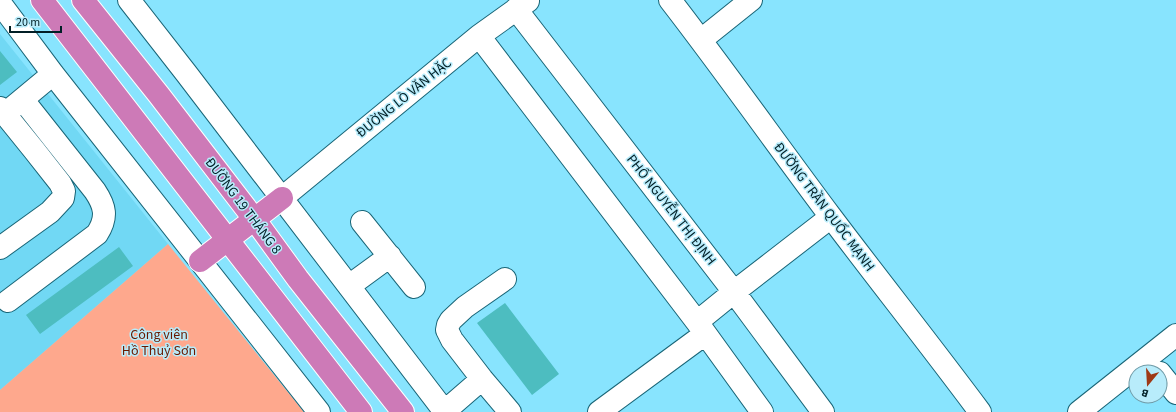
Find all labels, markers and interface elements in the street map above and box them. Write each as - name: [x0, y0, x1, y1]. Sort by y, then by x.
- scale bar: [10, 8, 61, 34]
- text: 20 m: [16, 14, 40, 31]
- street label: ĐƯỜNG LÒ VĂN HẶC: [352, 53, 456, 143]
- street label: ĐƯỜNG TRẦN QUỐC MẠNH: [769, 138, 879, 276]
- street label: PHỐ NGUYỄN THỊ ĐỊNH: [621, 150, 721, 270]
- street label: ĐƯỜNG 19 THÁNG 8: [200, 154, 286, 259]
- park label: Công viên Hồ Thuỷ Sơn: [122, 325, 196, 361]
- north arrow: [1128, 364, 1168, 404]
- text: B: [1139, 385, 1151, 401]

